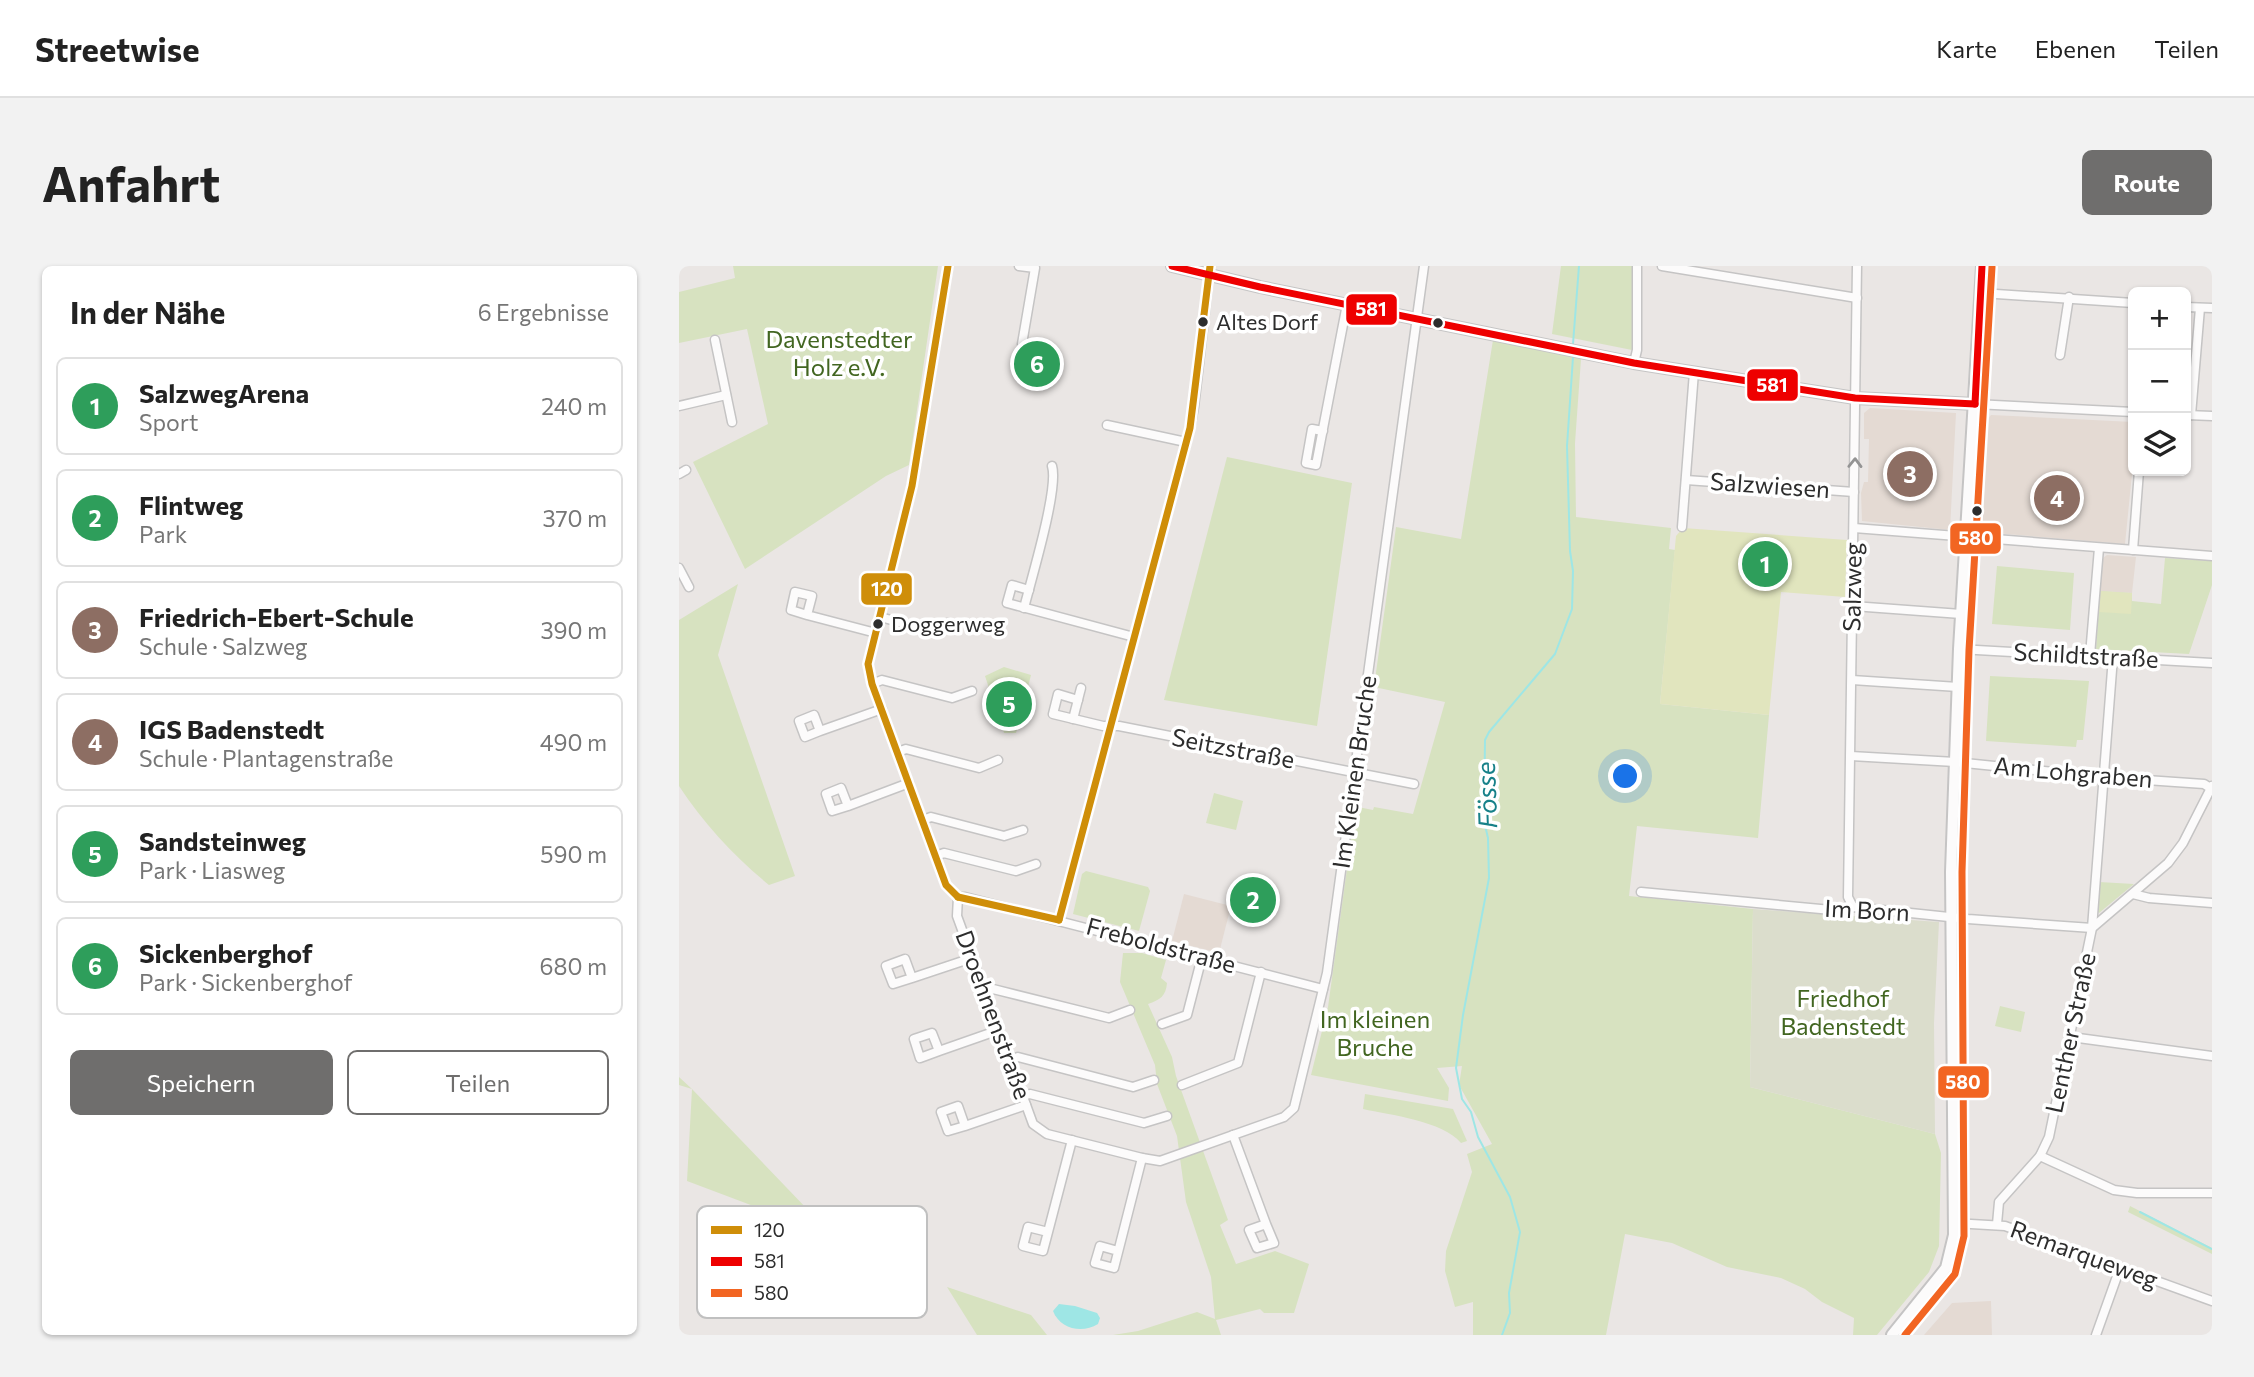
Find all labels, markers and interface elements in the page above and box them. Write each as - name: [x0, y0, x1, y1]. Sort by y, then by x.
- text: Streetwise: [35, 28, 200, 69]
- text: Karte: [1936, 34, 1997, 63]
- text: Ebenen: [2035, 34, 2116, 63]
- text: Teilen: [2154, 34, 2219, 63]
- button: Route: [2082, 150, 2212, 215]
- text: Anfahrt: [42, 152, 220, 212]
- map controls: [2128, 287, 2191, 476]
- button: +: [2128, 287, 2191, 350]
- text: In der Nähe: [70, 293, 225, 330]
- line badge: 581: [1345, 293, 1398, 326]
- text: 581: [1355, 297, 1387, 320]
- text: 6 Ergebnisse: [478, 298, 609, 326]
- place label: Altes Dorf: [1216, 308, 1319, 335]
- marker: Altes Dorf: [1196, 315, 1210, 329]
- unlabelled marker: [1431, 316, 1445, 330]
- park label: Davenstedter Holz e.V.: [765, 324, 913, 381]
- pin: 6: [1014, 338, 1060, 390]
- button: −: [2128, 350, 2191, 413]
- line badge: 581: [1746, 368, 1799, 402]
- text: 581: [1756, 373, 1788, 396]
- text: SalzwegArena: [139, 377, 309, 408]
- text: 1: [90, 392, 100, 420]
- text: 240 m: [541, 392, 607, 420]
- text: Sport: [139, 408, 198, 436]
- button: layers: [2128, 413, 2191, 476]
- pin: 3: [1887, 448, 1933, 500]
- one-way arrow: [1847, 458, 1863, 468]
- street label: Salzwiesen: [1709, 466, 1831, 503]
- pin: 4: [2034, 472, 2080, 524]
- text: Flintweg: [139, 489, 243, 520]
- text: 2: [88, 504, 102, 532]
- text: 370 m: [542, 504, 607, 532]
- unlabelled marker: [1970, 504, 1984, 518]
- text: Park: [139, 520, 187, 548]
- line badge: 580: [1949, 522, 2002, 555]
- text: 580: [1958, 526, 1994, 549]
- pin: 1: [1742, 538, 1788, 590]
- street label: Salzweg: [1836, 542, 1867, 632]
- line badge: 120: [860, 572, 913, 606]
- text: 120: [871, 577, 903, 600]
- text: Friedrich-Ebert-Schule: [139, 601, 414, 632]
- place label: Doggerweg: [891, 610, 1005, 637]
- text: 3: [88, 616, 102, 644]
- text: 390 m: [540, 616, 607, 644]
- marker: Doggerweg: [871, 617, 885, 631]
- text: Schule · Salzweg: [139, 632, 308, 660]
- street label: Schildtstraße: [2013, 636, 2159, 673]
- street label: Im Kleinen Bruche: [1326, 673, 1381, 870]
- pin: 5: [986, 678, 1032, 730]
- text: IGS Badenstedt: [139, 713, 324, 744]
- street label: Seitzstraße: [1169, 721, 1297, 774]
- text: 4: [88, 728, 102, 756]
- text: 490 m: [540, 728, 607, 756]
- text: Schule · Plantagenstraße: [139, 744, 393, 772]
- street label: Am Lohgraben: [1992, 750, 2154, 793]
- your location: [1608, 759, 1642, 793]
- water label: Fösse: [1469, 761, 1502, 829]
- text: Sandsteinweg: [139, 825, 306, 856]
- text: 5: [88, 840, 102, 868]
- text: 590 m: [540, 840, 607, 868]
- text: Park · Liasweg: [139, 856, 285, 884]
- pin: 2: [1230, 874, 1276, 926]
- street label: Im Born: [1824, 893, 1910, 926]
- street label: Freboldstraße: [1083, 911, 1239, 978]
- street label: Droehnenstraße: [950, 926, 1038, 1103]
- text: Sickenberghof: [139, 937, 313, 968]
- street label: Lenther Straße: [2038, 950, 2101, 1116]
- text: 6: [88, 952, 102, 980]
- text: 680 m: [540, 952, 607, 980]
- text: Park · Sickenberghof: [139, 968, 353, 996]
- park label: Friedhof Badenstedt: [1780, 983, 1906, 1040]
- park label: Im kleinen Bruche: [1320, 1004, 1430, 1061]
- button: Speichern: [70, 1050, 333, 1115]
- button: Teilen: [347, 1050, 609, 1115]
- line badge: 580: [1937, 1065, 1990, 1099]
- text: 580: [1945, 1070, 1981, 1093]
- legend: [697, 1206, 927, 1318]
- street label: Remarqueweg: [2007, 1213, 2162, 1294]
- text: 120: [754, 1218, 785, 1241]
- text: 581: [754, 1249, 785, 1272]
- text: 580: [754, 1281, 789, 1304]

